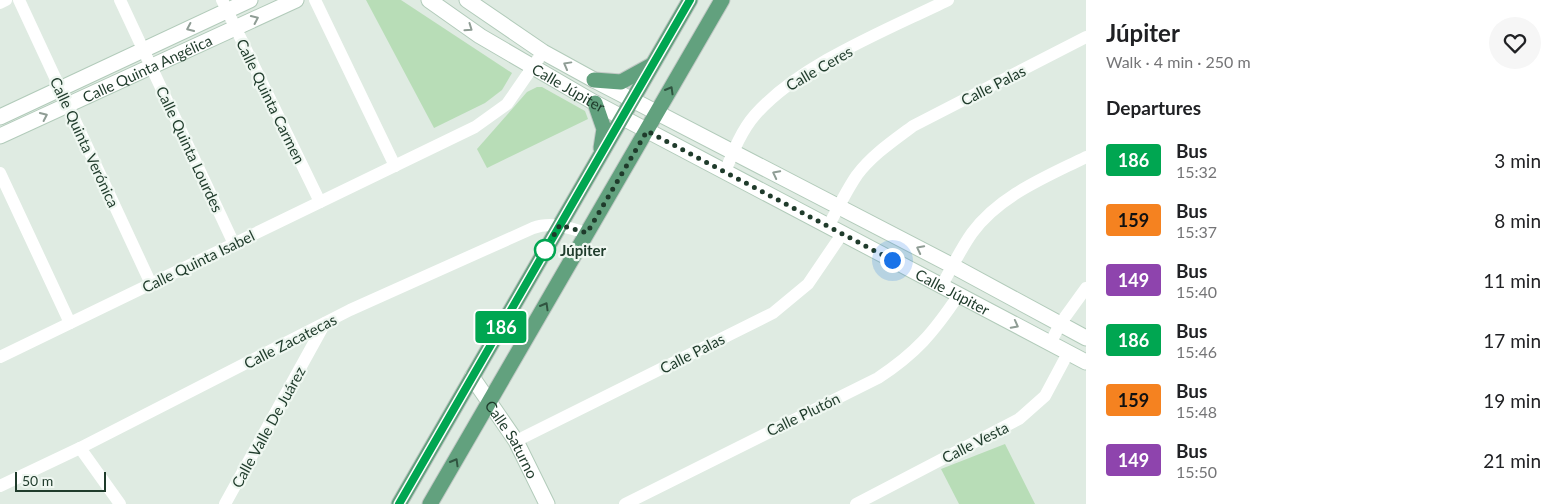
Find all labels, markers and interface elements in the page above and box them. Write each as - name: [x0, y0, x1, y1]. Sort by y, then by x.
- one-way arrow: [250, 14, 259, 25]
- button: heart: [1489, 17, 1541, 69]
- text: Júpiter: [1106, 18, 1180, 47]
- one-way arrow: [186, 22, 195, 32]
- one-way arrow: [463, 22, 473, 31]
- street label: Calle Quinta Angélica: [80, 31, 215, 106]
- street label: Calle Quinta Carmen: [233, 36, 309, 166]
- street label: Calle Ceres: [783, 42, 855, 94]
- text: Walk · 4 min · 250 m: [1106, 52, 1251, 71]
- street label: Calle Júpiter: [529, 59, 609, 116]
- street label: Calle Palas: [958, 61, 1028, 109]
- one-way arrow: [564, 62, 573, 72]
- street label: Calle Quinta Verónica: [47, 74, 123, 210]
- street label: Calle Quinta Lourdes: [153, 83, 227, 215]
- one-way arrow: [664, 86, 674, 95]
- text: Departures: [1106, 96, 1201, 119]
- one-way arrow: [39, 112, 48, 122]
- text: Bus: [1176, 139, 1207, 162]
- text: 186: [1118, 149, 1149, 171]
- text: 3 min: [1494, 149, 1541, 172]
- text: 15:32: [1176, 162, 1217, 181]
- one-way arrow: [772, 170, 781, 180]
- text: Bus: [1176, 199, 1207, 222]
- text: 159: [1118, 209, 1149, 231]
- text: 8 min: [1494, 209, 1541, 232]
- text: 15:37: [1176, 222, 1217, 241]
- street label: Calle Quinta Isabel: [139, 226, 257, 296]
- marker: Júpiter: [534, 239, 556, 261]
- place label: Júpiter: [560, 241, 607, 259]
- one-way arrow: [916, 245, 925, 255]
- your location: [880, 248, 905, 273]
- text: Bus: [1176, 259, 1207, 282]
- street label: Calle Júpiter: [913, 265, 993, 319]
- text: 149: [1118, 269, 1149, 291]
- text: 11 min: [1483, 269, 1541, 292]
- text: 15:40: [1176, 282, 1217, 301]
- one-way arrow: [539, 303, 549, 312]
- street label: Calle Zacatecas: [241, 310, 339, 372]
- line badge: 186: [472, 311, 530, 343]
- text: 186: [485, 316, 517, 338]
- one-way arrow: [1010, 319, 1019, 329]
- text: Bus: [1176, 319, 1207, 342]
- street label: Calle Palas: [657, 329, 727, 377]
- text: 186: [1118, 329, 1149, 351]
- text: 17 min: [1483, 329, 1541, 352]
- text: 15:46: [1176, 342, 1217, 361]
- street label: Calle Valle De Juárez: [227, 363, 309, 491]
- text: Bus: [1176, 379, 1207, 402]
- street label: Calle Plutón: [763, 389, 843, 439]
- text: 159: [1118, 389, 1149, 411]
- text: 19 min: [1483, 389, 1541, 412]
- street label: Calle Saturno: [482, 397, 542, 481]
- text: 15:48: [1176, 402, 1217, 421]
- street label: Calle Vesta: [939, 418, 1011, 466]
- text: Bus: [1176, 439, 1207, 462]
- text: 149: [1118, 449, 1149, 471]
- text: 21 min: [1483, 449, 1541, 472]
- one-way arrow: [448, 458, 458, 467]
- text: 15:50: [1176, 462, 1217, 481]
- scale bar: [15, 469, 106, 492]
- text: 50 m: [22, 472, 53, 489]

